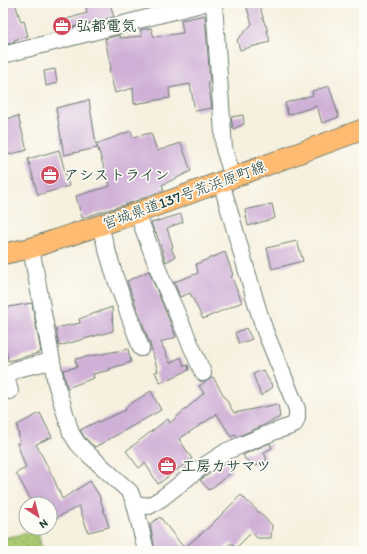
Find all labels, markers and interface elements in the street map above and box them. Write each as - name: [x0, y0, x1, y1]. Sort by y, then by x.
- office icon: 弘都電気: [51, 15, 73, 37]
- place label: 弘都電気: [76, 17, 136, 35]
- street label: 宮城県道137号荒浜原町線: [100, 157, 268, 233]
- office icon: アシストライン: [39, 164, 61, 186]
- place label: アシストライン: [64, 166, 170, 184]
- office icon: 工房カサマツ: [156, 455, 178, 477]
- place label: 工房カサマツ: [181, 457, 271, 475]
- north arrow: [18, 496, 58, 536]
- text: N: [37, 516, 50, 531]

